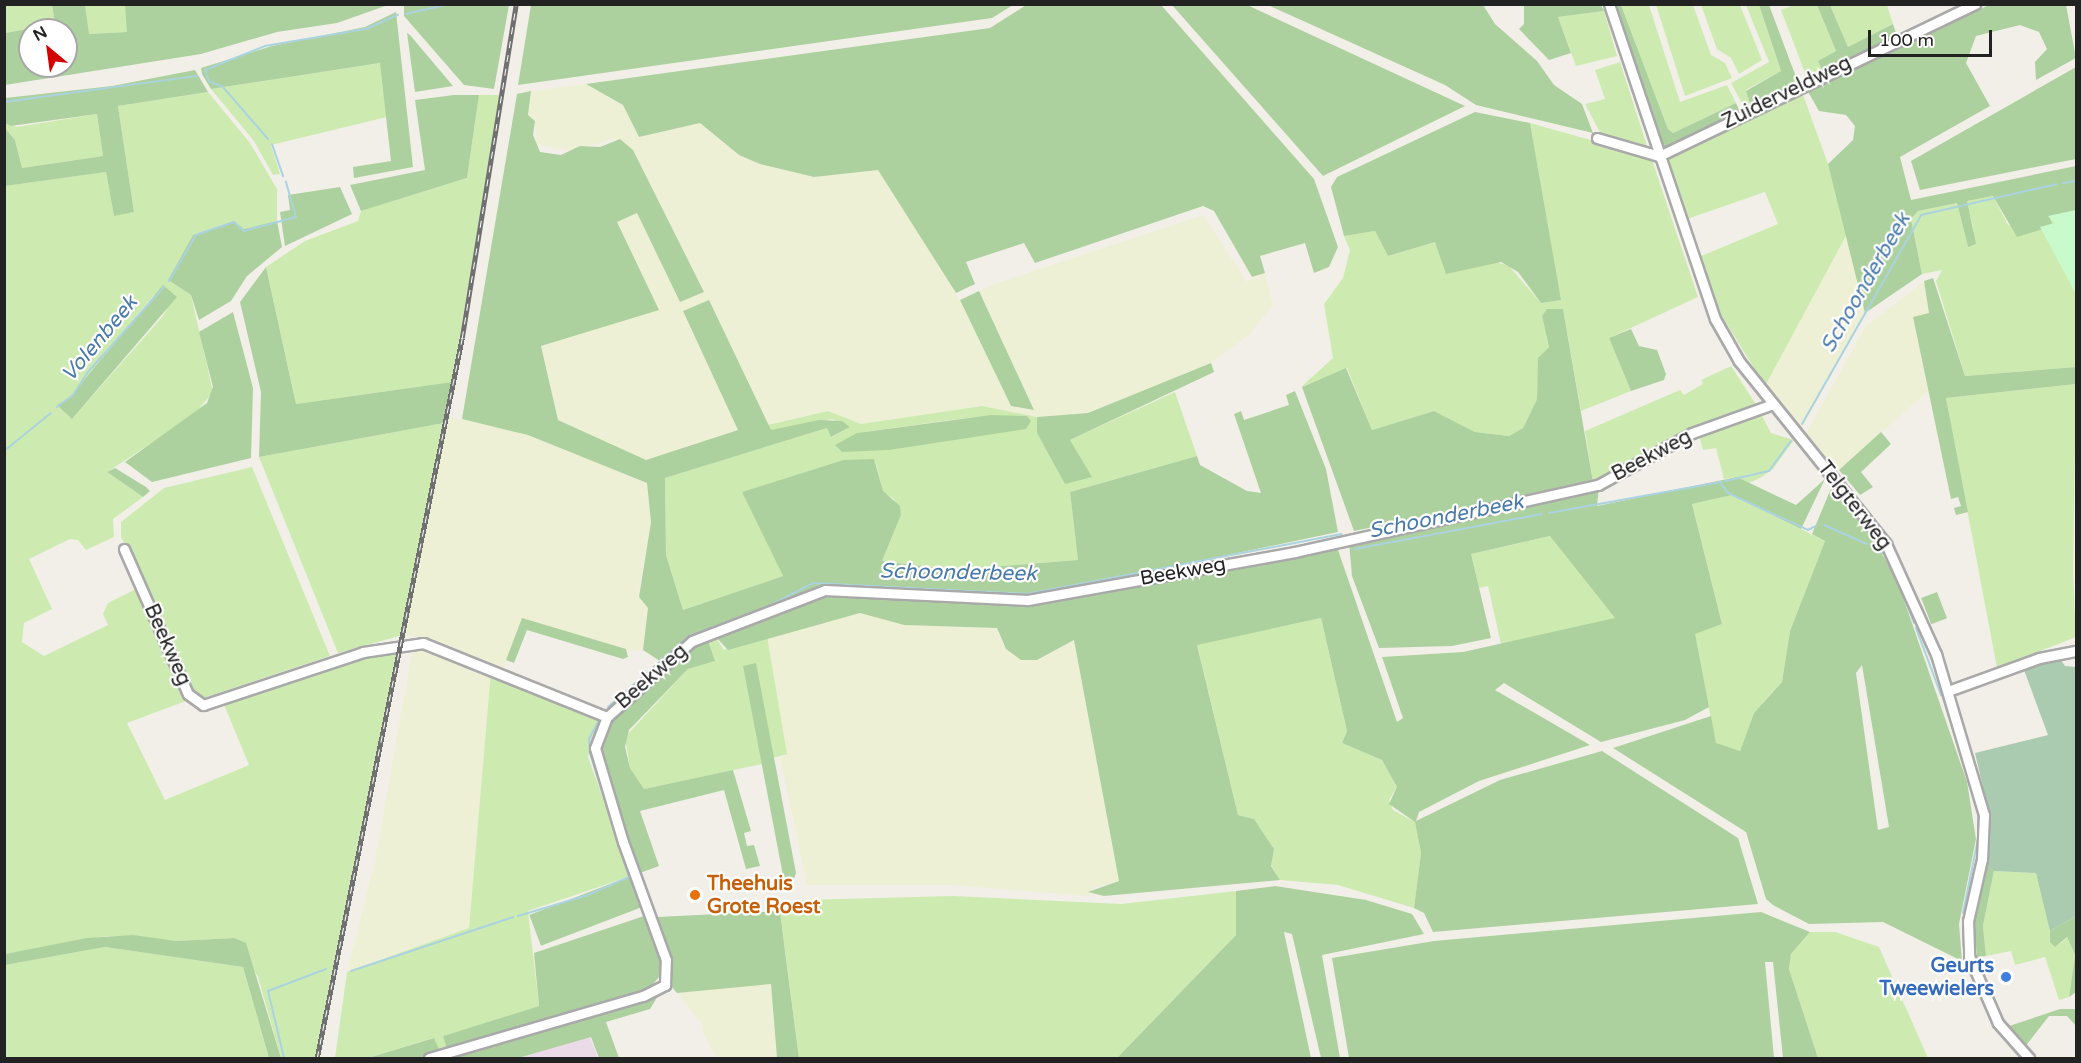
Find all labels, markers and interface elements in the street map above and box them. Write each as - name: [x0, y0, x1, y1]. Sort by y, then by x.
- north arrow: [18, 18, 78, 78]
- scale bar: [1871, 18, 1996, 56]
- text: N: [30, 22, 51, 46]
- text: 100 m: [1879, 29, 1934, 51]
- street label: Zuiderveldweg: [1719, 51, 1855, 135]
- water label: Schoonderbeek: [1816, 209, 1916, 357]
- water label: Volenbeek: [57, 291, 143, 387]
- street label: Beekweg: [1608, 425, 1696, 487]
- street label: Telgterweg: [1812, 457, 1896, 555]
- water label: Schoonderbeek: [1367, 490, 1525, 544]
- street label: Beekweg: [1138, 553, 1228, 591]
- water label: Schoonderbeek: [879, 559, 1037, 587]
- street label: Beekweg: [138, 600, 196, 690]
- street label: Beekweg: [611, 639, 693, 715]
- place label: Theehuis Grote Roest: [707, 872, 820, 919]
- marker: Theehuis Grote Roest: [688, 888, 702, 902]
- place label: Geurts Tweewielers: [1879, 954, 1994, 1001]
- marker: Geurts Tweewielers: [1999, 970, 2013, 984]

